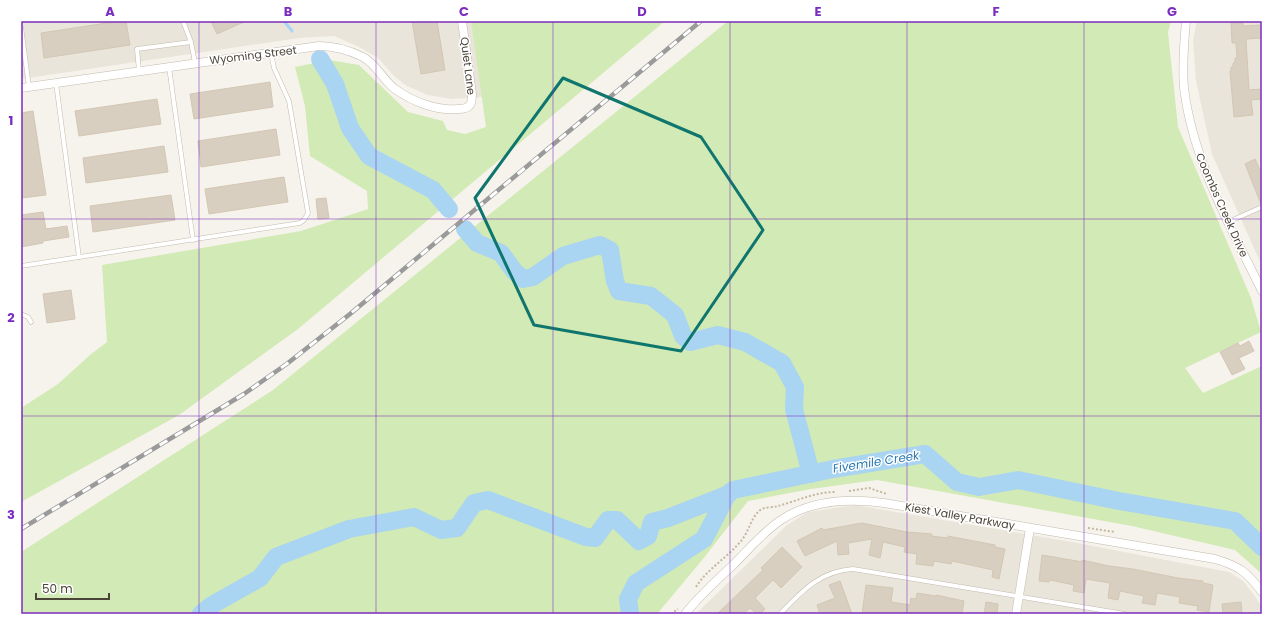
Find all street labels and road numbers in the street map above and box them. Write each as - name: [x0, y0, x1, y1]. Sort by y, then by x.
- street label: Quiet Lane: [457, 36, 480, 96]
- street label: Wyoming Street: [209, 42, 297, 68]
- street label: Coombs Creek Drive: [1192, 150, 1252, 260]
- street label: Kiest Valley Parkway: [904, 498, 1017, 534]

